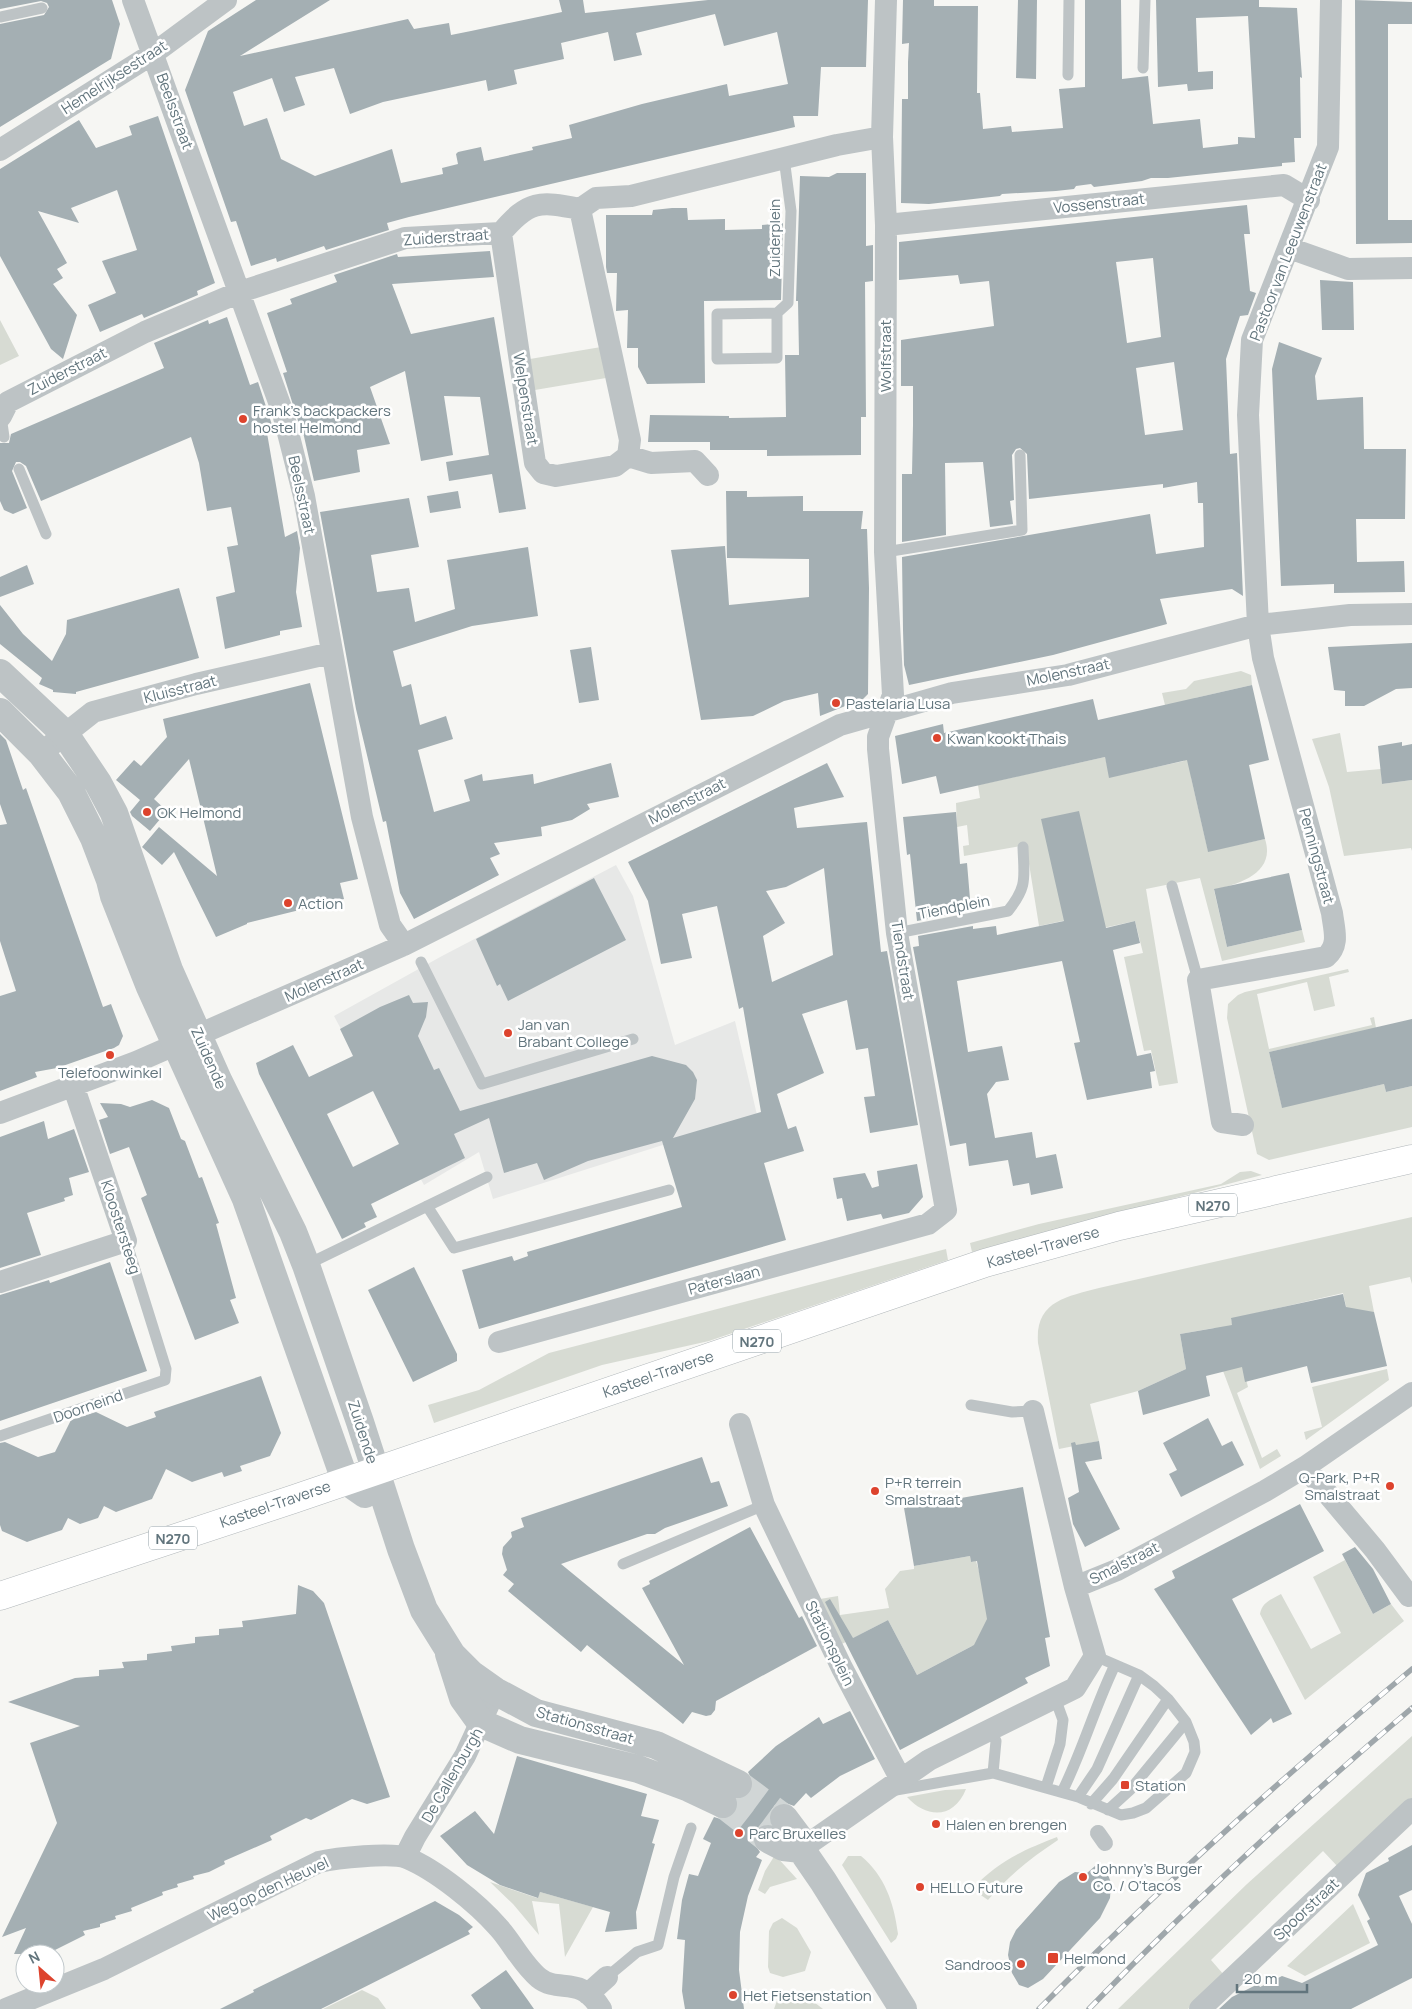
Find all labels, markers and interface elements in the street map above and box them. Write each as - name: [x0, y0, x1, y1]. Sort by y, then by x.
- street label: Hemelrijksestraat: [57, 35, 171, 119]
- street label: Beelsstraat: [151, 70, 199, 152]
- street label: Pastoor van Leeuwenstraat: [1244, 160, 1332, 344]
- street label: Vossenstraat: [1052, 188, 1146, 218]
- street label: Zuiderplein: [764, 199, 785, 277]
- street label: Zuiderstraat: [402, 224, 490, 250]
- street label: Wolfstraat: [875, 320, 896, 392]
- street label: Zuiderstraat: [24, 342, 110, 400]
- street label: Welpenstraat: [508, 351, 544, 447]
- place label: Frank's backpackers hostel Helmond: [253, 400, 391, 438]
- marker: Frank's backpackers hostel Helmond: [237, 413, 249, 425]
- street label: Beelsstraat: [283, 454, 321, 536]
- street label: Molenstraat: [1025, 653, 1111, 691]
- street label: Kluisstraat: [141, 670, 219, 708]
- place label: Pastelaria Lusa: [846, 693, 950, 714]
- marker: Pastelaria Lusa: [830, 697, 842, 709]
- place label: Kwan kookt Thais: [947, 728, 1066, 749]
- marker: Kwan kookt Thais: [931, 732, 943, 744]
- street label: Molenstraat: [645, 773, 729, 829]
- place label: OK Helmond: [157, 802, 241, 823]
- marker: OK Helmond: [141, 806, 153, 818]
- street label: Penningstraat: [1294, 806, 1340, 906]
- street label: Tiendplein: [917, 890, 992, 924]
- place label: Action: [298, 893, 343, 914]
- marker: Action: [282, 897, 294, 909]
- street label: Tiendstraat: [886, 919, 920, 1001]
- street label: Molenstraat: [281, 953, 367, 1007]
- place label: Jan van Brabant College: [518, 1014, 629, 1052]
- street label: Zuidende: [186, 1024, 232, 1092]
- marker: Jan van Brabant College: [502, 1027, 514, 1039]
- marker: Telefoonwinkel: [104, 1049, 116, 1061]
- place label: Telefoonwinkel: [58, 1062, 162, 1083]
- street label: Kloostersteeg: [96, 1177, 146, 1277]
- road number: N270: [1189, 1194, 1237, 1216]
- street label: Kasteel-Traverse: [984, 1221, 1102, 1273]
- street label: Paterslaan: [686, 1260, 762, 1300]
- road number: N270: [733, 1330, 781, 1352]
- street label: Kasteel-Traverse: [600, 1345, 717, 1403]
- street label: Doorneind: [50, 1384, 126, 1428]
- street label: Zuidende: [343, 1398, 383, 1467]
- place label: Q-Park, P+R Smalstraat: [1299, 1467, 1380, 1505]
- place label: P+R terrein Smalstraat: [885, 1472, 962, 1510]
- street label: Kasteel-Traverse: [217, 1475, 334, 1533]
- marker: Q-Park, P+R Smalstraat: [1384, 1480, 1396, 1492]
- marker: P+R terrein Smalstraat: [869, 1485, 881, 1497]
- road number: N270: [149, 1526, 197, 1550]
- street label: Smalstraat: [1086, 1537, 1162, 1589]
- street label: Stationsplein: [800, 1597, 860, 1689]
- street label: Stationsstraat: [534, 1701, 636, 1749]
- street label: De Callenburgh: [416, 1724, 488, 1826]
- place label: Station: [1135, 1775, 1186, 1796]
- marker: Station: [1119, 1779, 1131, 1791]
- place label: Halen en brengen: [946, 1814, 1067, 1835]
- marker: Halen en brengen: [930, 1818, 942, 1830]
- place label: Parc Bruxelles: [749, 1823, 846, 1844]
- marker: Parc Bruxelles: [733, 1827, 745, 1839]
- street label: Weg op den Heuvel: [204, 1852, 332, 1926]
- place label: Johnny's Burger Co. / O'tacos: [1093, 1858, 1203, 1896]
- marker: Johnny's Burger Co. / O'tacos: [1077, 1871, 1089, 1883]
- street label: Spoorstraat: [1269, 1873, 1343, 1945]
- place label: HELLO Future: [930, 1877, 1023, 1898]
- marker: HELLO Future: [914, 1881, 926, 1893]
- north arrow: [15, 1944, 65, 1994]
- text: N: [25, 1946, 43, 1968]
- place label: Helmond: [1064, 1948, 1126, 1969]
- marker: Helmond: [1046, 1951, 1060, 1965]
- place label: Sandroos: [945, 1954, 1011, 1975]
- marker: Sandroos: [1015, 1958, 1027, 1970]
- scale bar: [1237, 1962, 1307, 1994]
- text: 20 m: [1244, 1968, 1277, 1989]
- place label: Het Fietsenstation: [743, 1985, 872, 2006]
- marker: Het Fietsenstation: [727, 1989, 739, 2001]

